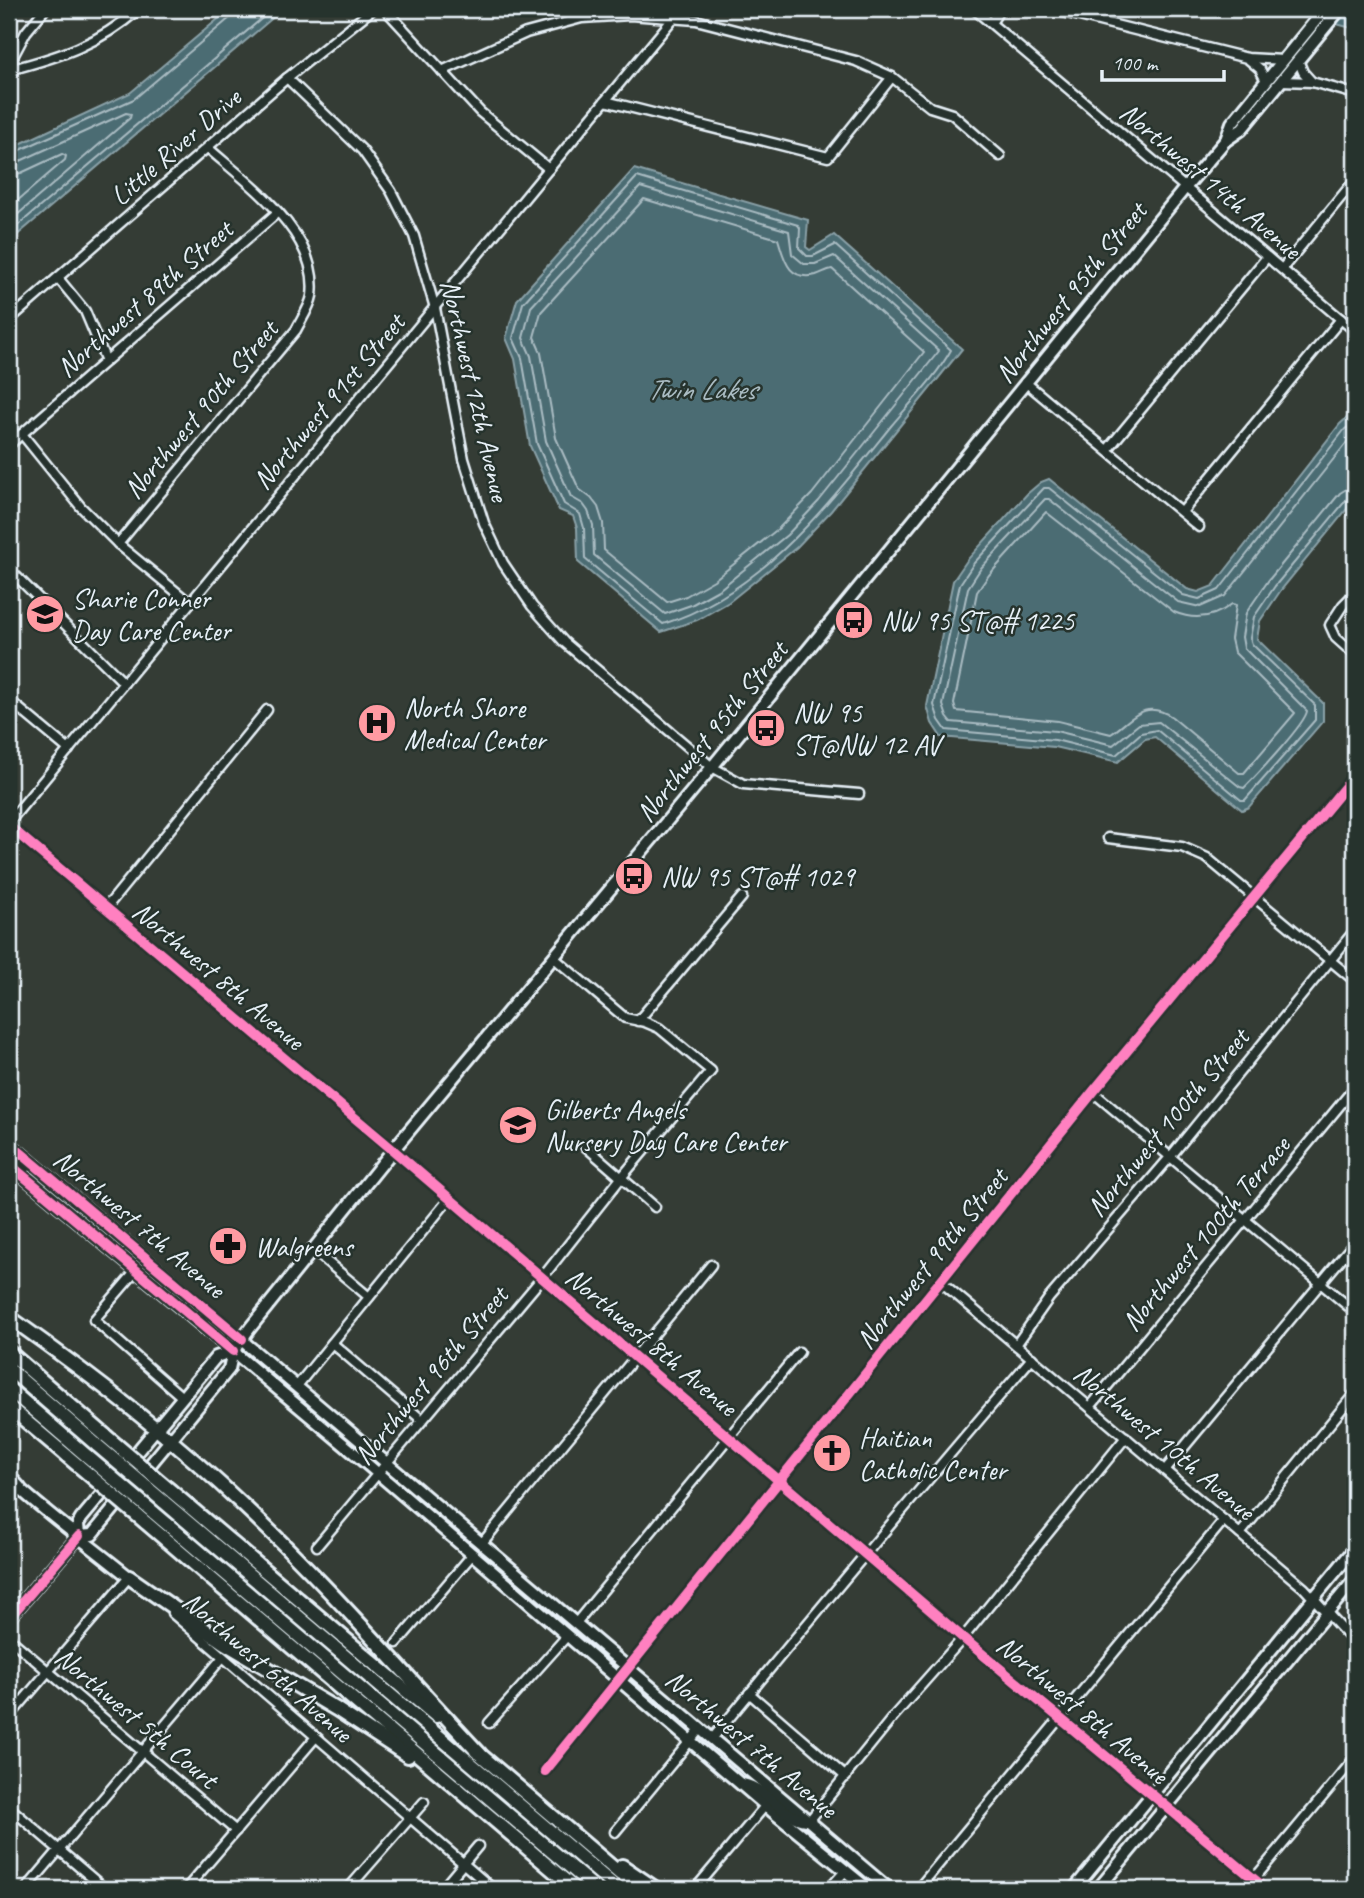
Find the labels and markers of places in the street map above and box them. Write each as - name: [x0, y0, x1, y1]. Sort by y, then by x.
- place label: Sharie Conner Day Care Center: [72, 581, 232, 648]
- school or university icon: Sharie Conner Day Care Center: [24, 593, 66, 635]
- bus stop icon: NW 95 ST@# 1225: [833, 599, 875, 641]
- place label: NW 95 ST@# 1225: [881, 603, 1076, 638]
- place label: North Shore Medical Center: [404, 690, 548, 757]
- place label: NW 95 ST@NW 12 AV: [793, 695, 945, 762]
- hospital icon: North Shore Medical Center: [356, 702, 398, 744]
- bus stop icon: NW 95 ST@NW 12 AV: [745, 707, 787, 749]
- bus stop icon: NW 95 ST@# 1029: [613, 855, 655, 897]
- place label: NW 95 ST@# 1029: [661, 859, 857, 894]
- place label: Gilberts Angels Nursery Day Care Center: [545, 1092, 789, 1159]
- school or university icon: Gilberts Angels Nursery Day Care Center: [497, 1104, 539, 1146]
- pharmacy icon: Walgreens: [207, 1225, 249, 1267]
- place label: Walgreens: [255, 1229, 355, 1264]
- place label: Haitian Catholic Center: [859, 1420, 1009, 1487]
- church icon: Haitian Catholic Center: [811, 1432, 853, 1474]

